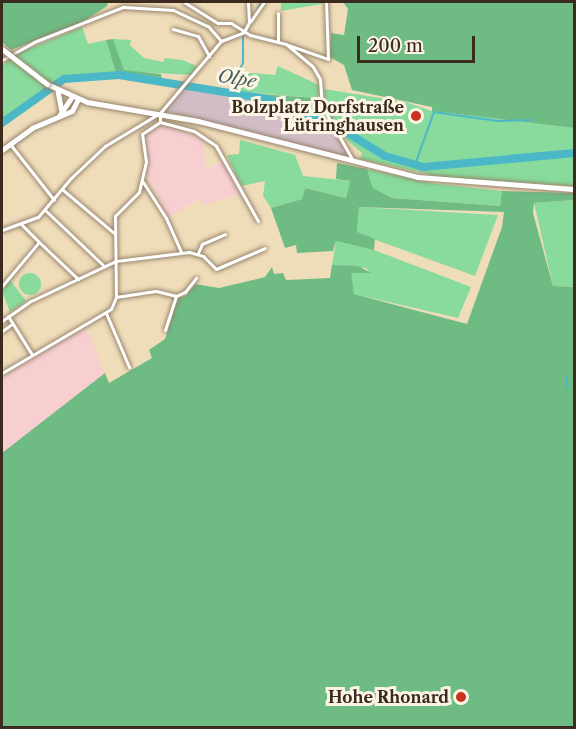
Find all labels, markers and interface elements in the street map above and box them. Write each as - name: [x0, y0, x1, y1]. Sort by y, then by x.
- scale bar: [360, 24, 478, 62]
- text: 200 m: [368, 35, 423, 57]
- water label: Olpe: [216, 65, 258, 93]
- place label: Bolzplatz Dorfstraße Lütringhausen: [231, 97, 404, 135]
- marker: Bolzplatz Dorfstraße Lütringhausen: [409, 109, 423, 123]
- place label: Hohe Rhonard: [328, 687, 449, 707]
- marker: Hohe Rhonard: [454, 690, 468, 704]

